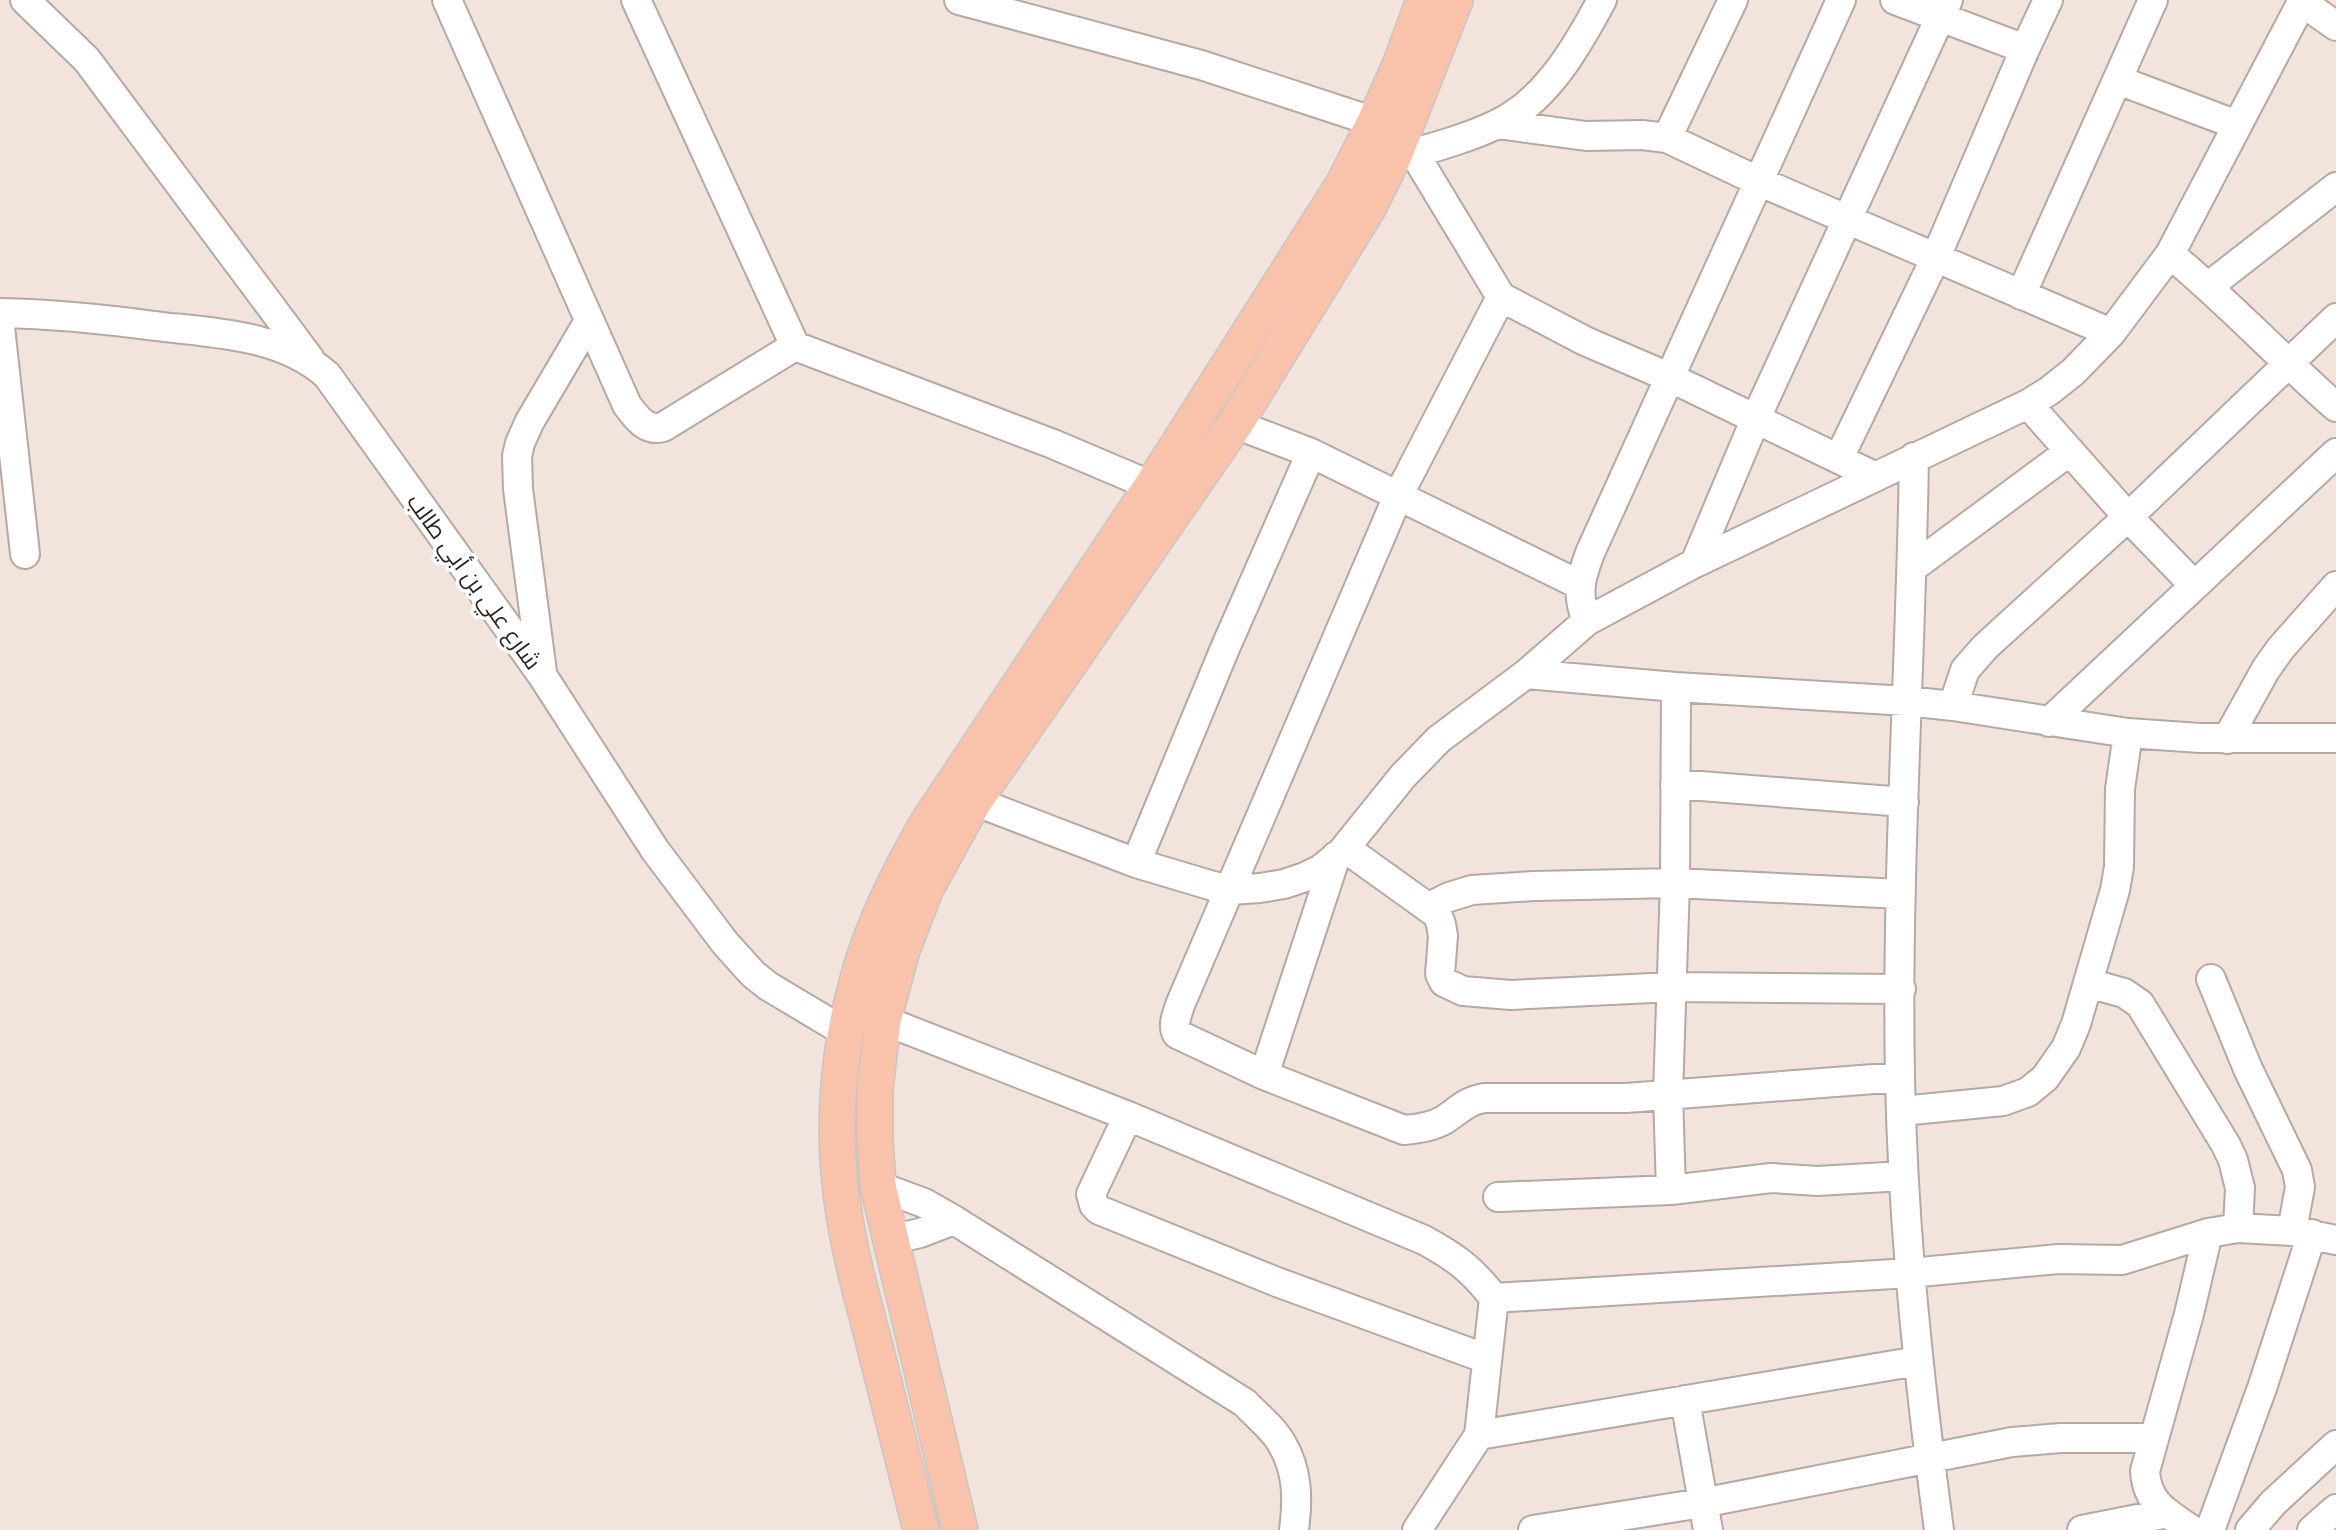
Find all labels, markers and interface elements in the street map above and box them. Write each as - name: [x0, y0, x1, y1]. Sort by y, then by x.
- street label: شارع علي بن أبي طالب: [398, 487, 550, 677]

